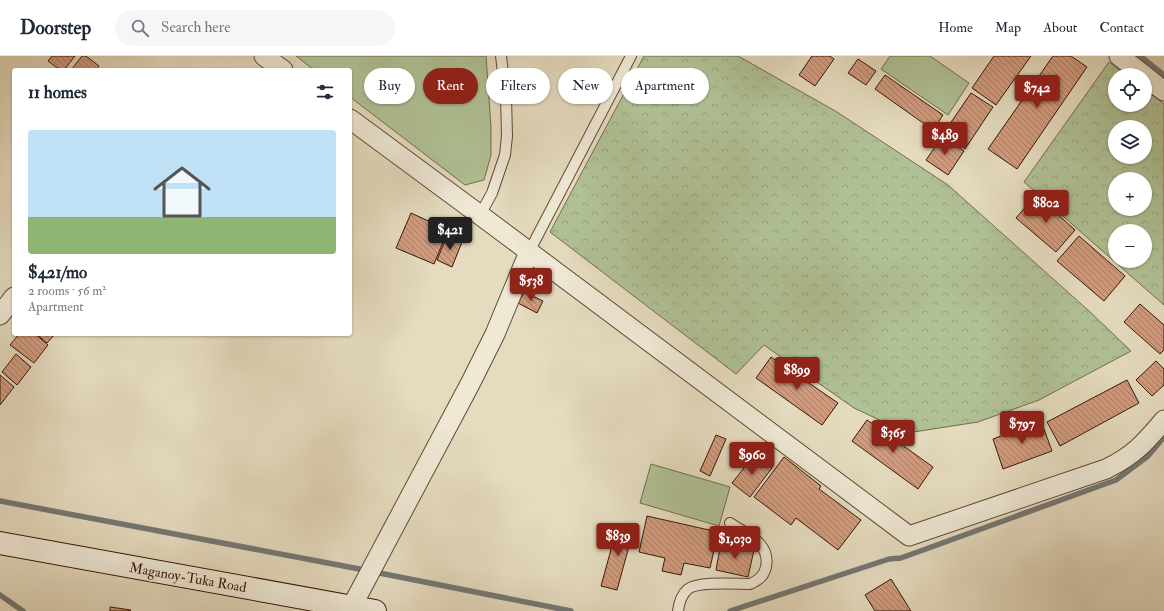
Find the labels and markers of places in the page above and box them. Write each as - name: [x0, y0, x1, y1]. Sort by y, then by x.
- pin: $742: [1013, 75, 1061, 109]
- pin: $489: [921, 122, 969, 156]
- pin: $802: [1022, 190, 1070, 224]
- pin: $421: [426, 217, 474, 251]
- pin: $538: [507, 268, 555, 302]
- pin: $899: [773, 357, 821, 391]
- pin: $797: [998, 411, 1046, 445]
- pin: $365: [869, 420, 917, 454]
- pin: $960: [728, 442, 776, 476]
- pin: $839: [594, 523, 642, 557]
- pin: $1,030: [702, 526, 768, 560]

